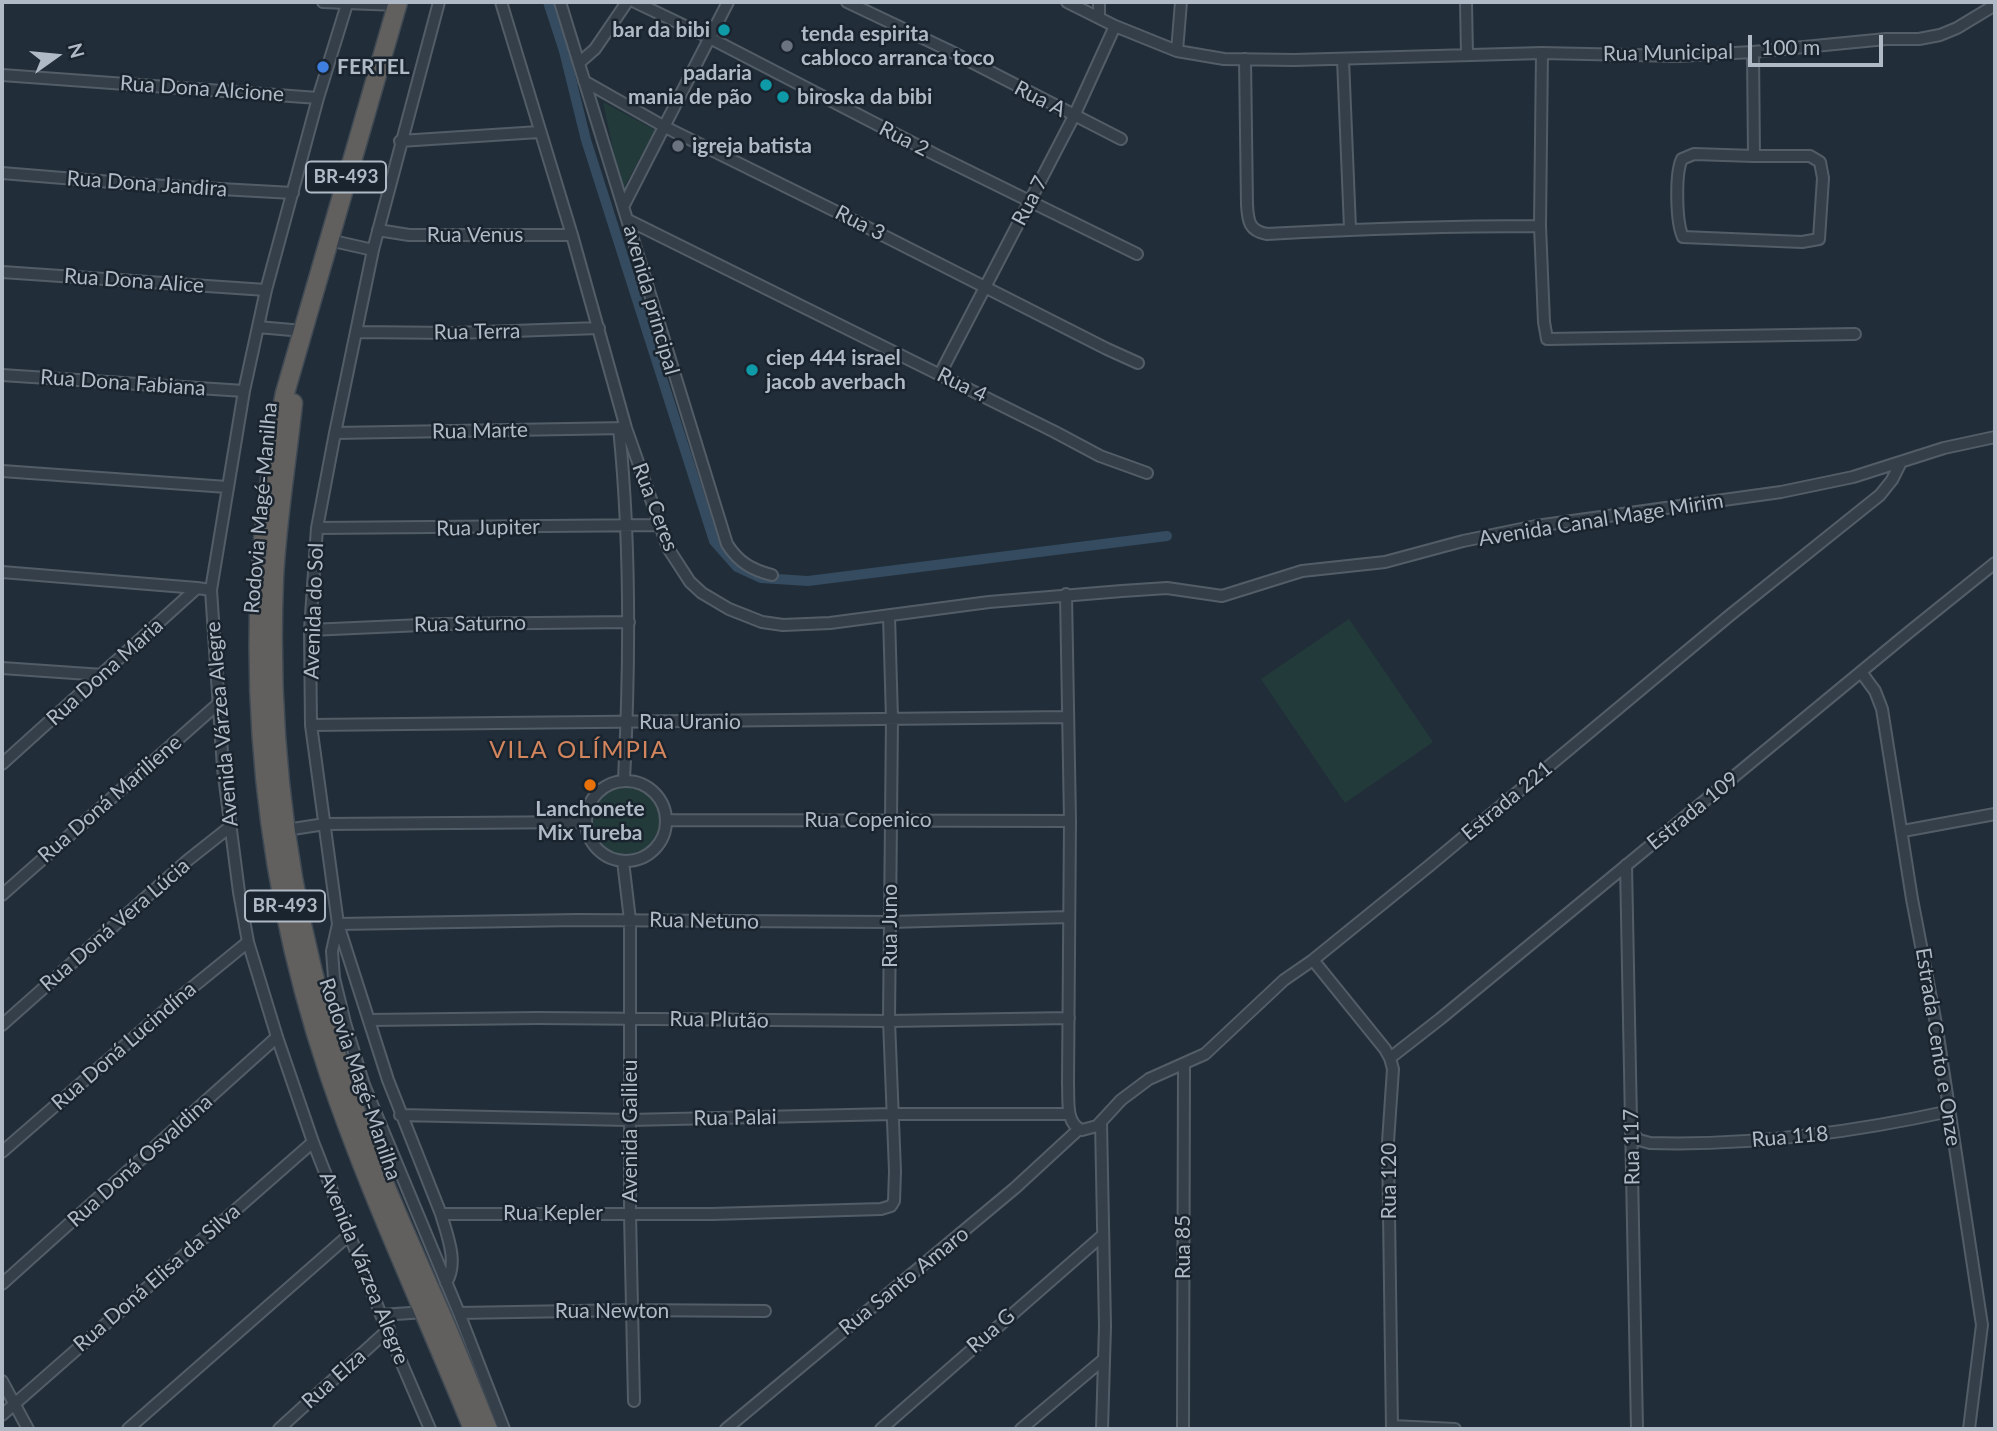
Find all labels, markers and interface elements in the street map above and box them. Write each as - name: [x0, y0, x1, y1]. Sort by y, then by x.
- place label: bar da bibi: [612, 17, 710, 43]
- north arrow: [21, 21, 91, 91]
- place label: tenda espirita cabloco arranca toco: [801, 21, 994, 71]
- scale bar: [1752, 21, 1887, 65]
- marker: bar da bibi: [716, 22, 732, 38]
- text: 100 m: [1761, 34, 1820, 59]
- marker: tenda espirita cabloco arranca toco: [779, 38, 795, 54]
- street label: Rua Municipal: [1603, 39, 1733, 67]
- text: N: [64, 40, 90, 60]
- place label: FERTEL: [337, 54, 410, 80]
- marker: FERTEL: [315, 59, 331, 75]
- place label: padaria mania de pão: [628, 60, 752, 110]
- street label: Rua Dona Alcione: [119, 71, 285, 107]
- street label: Rua A: [1010, 75, 1070, 123]
- marker: padaria mania de pão: [758, 77, 774, 93]
- place label: biroska da bibi: [797, 84, 932, 110]
- marker: biroska da bibi: [775, 89, 791, 105]
- street label: Rua 2: [875, 116, 933, 162]
- place label: igreja batista: [692, 133, 812, 159]
- marker: igreja batista: [670, 138, 686, 154]
- road number: BR-493: [306, 162, 386, 192]
- street label: Rua Dona Jandira: [66, 166, 228, 202]
- street label: Rua 7: [1007, 172, 1053, 230]
- street label: Rua 3: [831, 200, 889, 246]
- street label: Rua Venus: [427, 222, 523, 248]
- street label: avenida principal: [618, 222, 684, 378]
- street label: Rua Dona Alice: [63, 264, 205, 298]
- street label: Rua Terra: [433, 319, 521, 345]
- place label: ciep 444 israel jacob averbach: [766, 345, 906, 395]
- marker: ciep 444 israel jacob averbach: [744, 362, 760, 378]
- street label: Rua 4: [933, 362, 991, 408]
- street label: Rua Dona Fabiana: [39, 365, 207, 401]
- street label: Rodovia Magé-Manilha: [239, 401, 283, 615]
- street label: Rua Marte: [432, 418, 528, 444]
- street label: Rua Ceres: [627, 459, 683, 555]
- street label: Avenida Canal Mage Mirim: [1477, 488, 1725, 552]
- street label: Rua Jupiter: [436, 514, 540, 542]
- street label: Avenida do Sol: [299, 542, 329, 680]
- street label: Rua Saturno: [414, 610, 526, 638]
- street label: Rua Dona Maria: [41, 613, 169, 731]
- street label: Avenida Várzea Alegre: [200, 620, 244, 828]
- street label: Rua Uranio: [639, 709, 741, 735]
- street label: Rua Doná Mariliene: [33, 730, 187, 868]
- district label: VILA OLÍMPIA: [491, 736, 667, 764]
- street label: Estrada 221: [1457, 756, 1557, 846]
- street label: Estrada 109: [1642, 766, 1744, 856]
- marker: Lanchonete Mix Tureba: [582, 777, 598, 793]
- place label: Lanchonete Mix Tureba: [535, 796, 645, 846]
- street label: Rua Copenico: [804, 807, 932, 833]
- street label: Rua Doná Vera Lúcia: [35, 853, 195, 997]
- street label: Rua Juno: [877, 884, 903, 968]
- road number: BR-493: [245, 890, 325, 922]
- street label: Rua Netuno: [649, 907, 759, 935]
- street label: Estrada Cento e Onze: [1910, 946, 1966, 1148]
- street label: Rodovia Magé-Manilha: [314, 975, 406, 1183]
- street label: Rua Doná Lucindína: [47, 976, 201, 1116]
- street label: Rua Plutão: [669, 1007, 769, 1033]
- street label: Avenida Galileu: [617, 1060, 643, 1202]
- street label: Rua Doná Osvaldina: [62, 1089, 218, 1233]
- street label: Rua Palai: [693, 1105, 777, 1131]
- street label: Rua 117: [1619, 1108, 1645, 1186]
- street label: Rua 118: [1751, 1121, 1829, 1153]
- street label: Rua 120: [1376, 1143, 1402, 1219]
- street label: Avenida Várzea Alegre: [314, 1168, 414, 1368]
- street label: Rua Doná Elisa da Silva: [69, 1199, 245, 1357]
- street label: Rua Kepler: [503, 1200, 603, 1226]
- street label: Rua 85: [1170, 1215, 1196, 1279]
- street label: Rua Santo Amaro: [834, 1221, 974, 1341]
- street label: Rua Newton: [555, 1298, 669, 1324]
- street label: Rua G: [962, 1303, 1020, 1359]
- street label: Rua Elza: [297, 1344, 371, 1414]

